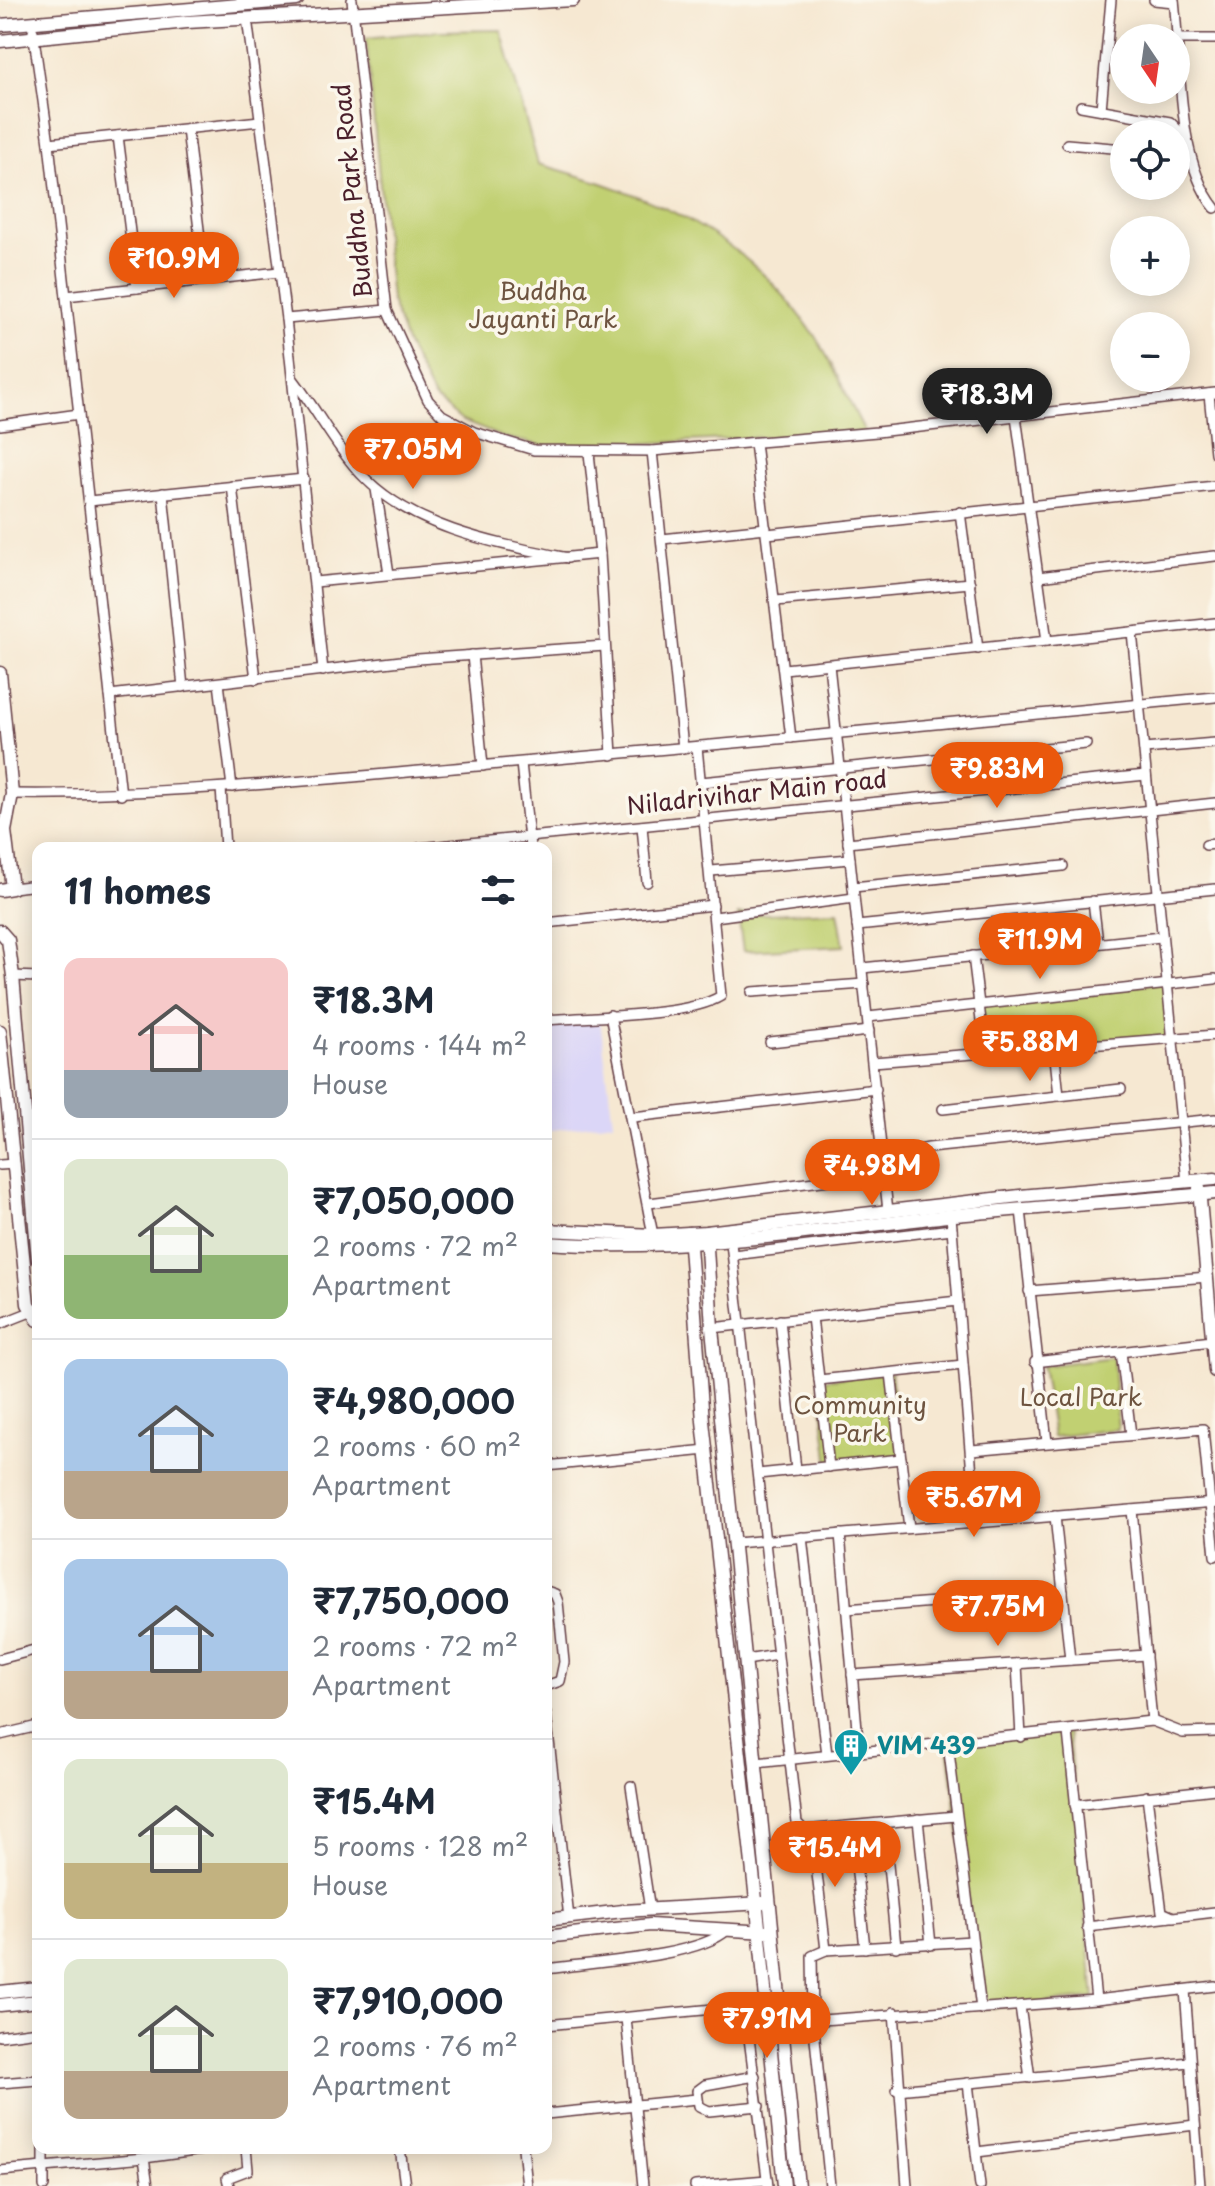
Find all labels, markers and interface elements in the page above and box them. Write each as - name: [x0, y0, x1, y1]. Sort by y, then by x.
- north arrow: [1110, 24, 1190, 104]
- map controls: [1110, 24, 1190, 392]
- street label: Buddha Park Road: [322, 82, 380, 300]
- button: locate: [1110, 120, 1190, 200]
- button: +: [1110, 216, 1190, 296]
- pin: ₹10.9M: [109, 232, 239, 300]
- text: ₹10.9M: [127, 238, 221, 277]
- park label: Buddha Jayanti Park: [468, 272, 618, 336]
- button: −: [1110, 312, 1190, 392]
- pin: ₹18.3M: [922, 368, 1052, 436]
- text: ₹18.3M: [940, 374, 1034, 413]
- pin: ₹7.05M: [348, 423, 478, 491]
- text: ₹7.05M: [363, 429, 463, 468]
- pin: ₹9.83M: [932, 742, 1062, 810]
- text: ₹9.83M: [949, 748, 1045, 787]
- street label: Niladrivihar Main road: [625, 759, 889, 823]
- text: 11 homes: [64, 864, 211, 916]
- icon: filters: [476, 868, 520, 912]
- pin: ₹11.9M: [975, 913, 1105, 981]
- text: ₹11.9M: [997, 919, 1083, 958]
- text: ₹18.3M: [312, 973, 434, 1025]
- icon: home: [128, 990, 224, 1086]
- pin: ₹5.88M: [965, 1015, 1095, 1083]
- text: ₹5.88M: [981, 1021, 1079, 1060]
- text: 4 rooms · 144 m²: [312, 1025, 527, 1064]
- text: House: [312, 1064, 388, 1103]
- pin: ₹4.98M: [807, 1139, 937, 1207]
- text: ₹4.98M: [823, 1145, 921, 1184]
- text: ₹7,050,000: [312, 1174, 514, 1226]
- icon: home: [128, 1191, 224, 1287]
- text: 2 rooms · 72 m²: [312, 1226, 518, 1265]
- text: Apartment: [312, 1265, 451, 1304]
- text: ₹4,980,000: [312, 1374, 515, 1426]
- park label: Local Park: [1020, 1378, 1142, 1414]
- park label: Community Park: [793, 1386, 927, 1450]
- icon: home: [128, 1391, 224, 1487]
- text: 2 rooms · 60 m²: [312, 1426, 521, 1465]
- text: Apartment: [312, 1465, 451, 1504]
- pin: ₹5.67M: [909, 1471, 1039, 1539]
- text: ₹5.67M: [925, 1477, 1023, 1516]
- text: ₹7,750,000: [312, 1574, 509, 1626]
- pin: ₹7.75M: [933, 1580, 1063, 1648]
- text: ₹7.75M: [950, 1586, 1046, 1625]
- icon: home: [128, 1591, 224, 1687]
- text: 2 rooms · 72 m²: [312, 1626, 518, 1665]
- text: Apartment: [312, 1665, 451, 1704]
- place label: VIM 439: [877, 1726, 976, 1762]
- building icon: VIM 439: [832, 1727, 870, 1777]
- text: ₹15.4M: [312, 1774, 436, 1826]
- icon: home: [128, 1791, 224, 1887]
- pin: ₹15.4M: [770, 1821, 900, 1889]
- text: 5 rooms · 128 m²: [312, 1826, 528, 1865]
- text: ₹15.4M: [788, 1827, 882, 1866]
- text: House: [312, 1865, 388, 1904]
- text: ₹7,910,000: [312, 1974, 503, 2026]
- icon: home: [128, 1991, 224, 2087]
- pin: ₹7.91M: [702, 1992, 832, 2060]
- text: ₹7.91M: [722, 1998, 812, 2037]
- text: 2 rooms · 76 m²: [312, 2026, 518, 2065]
- text: Apartment: [312, 2065, 451, 2104]

